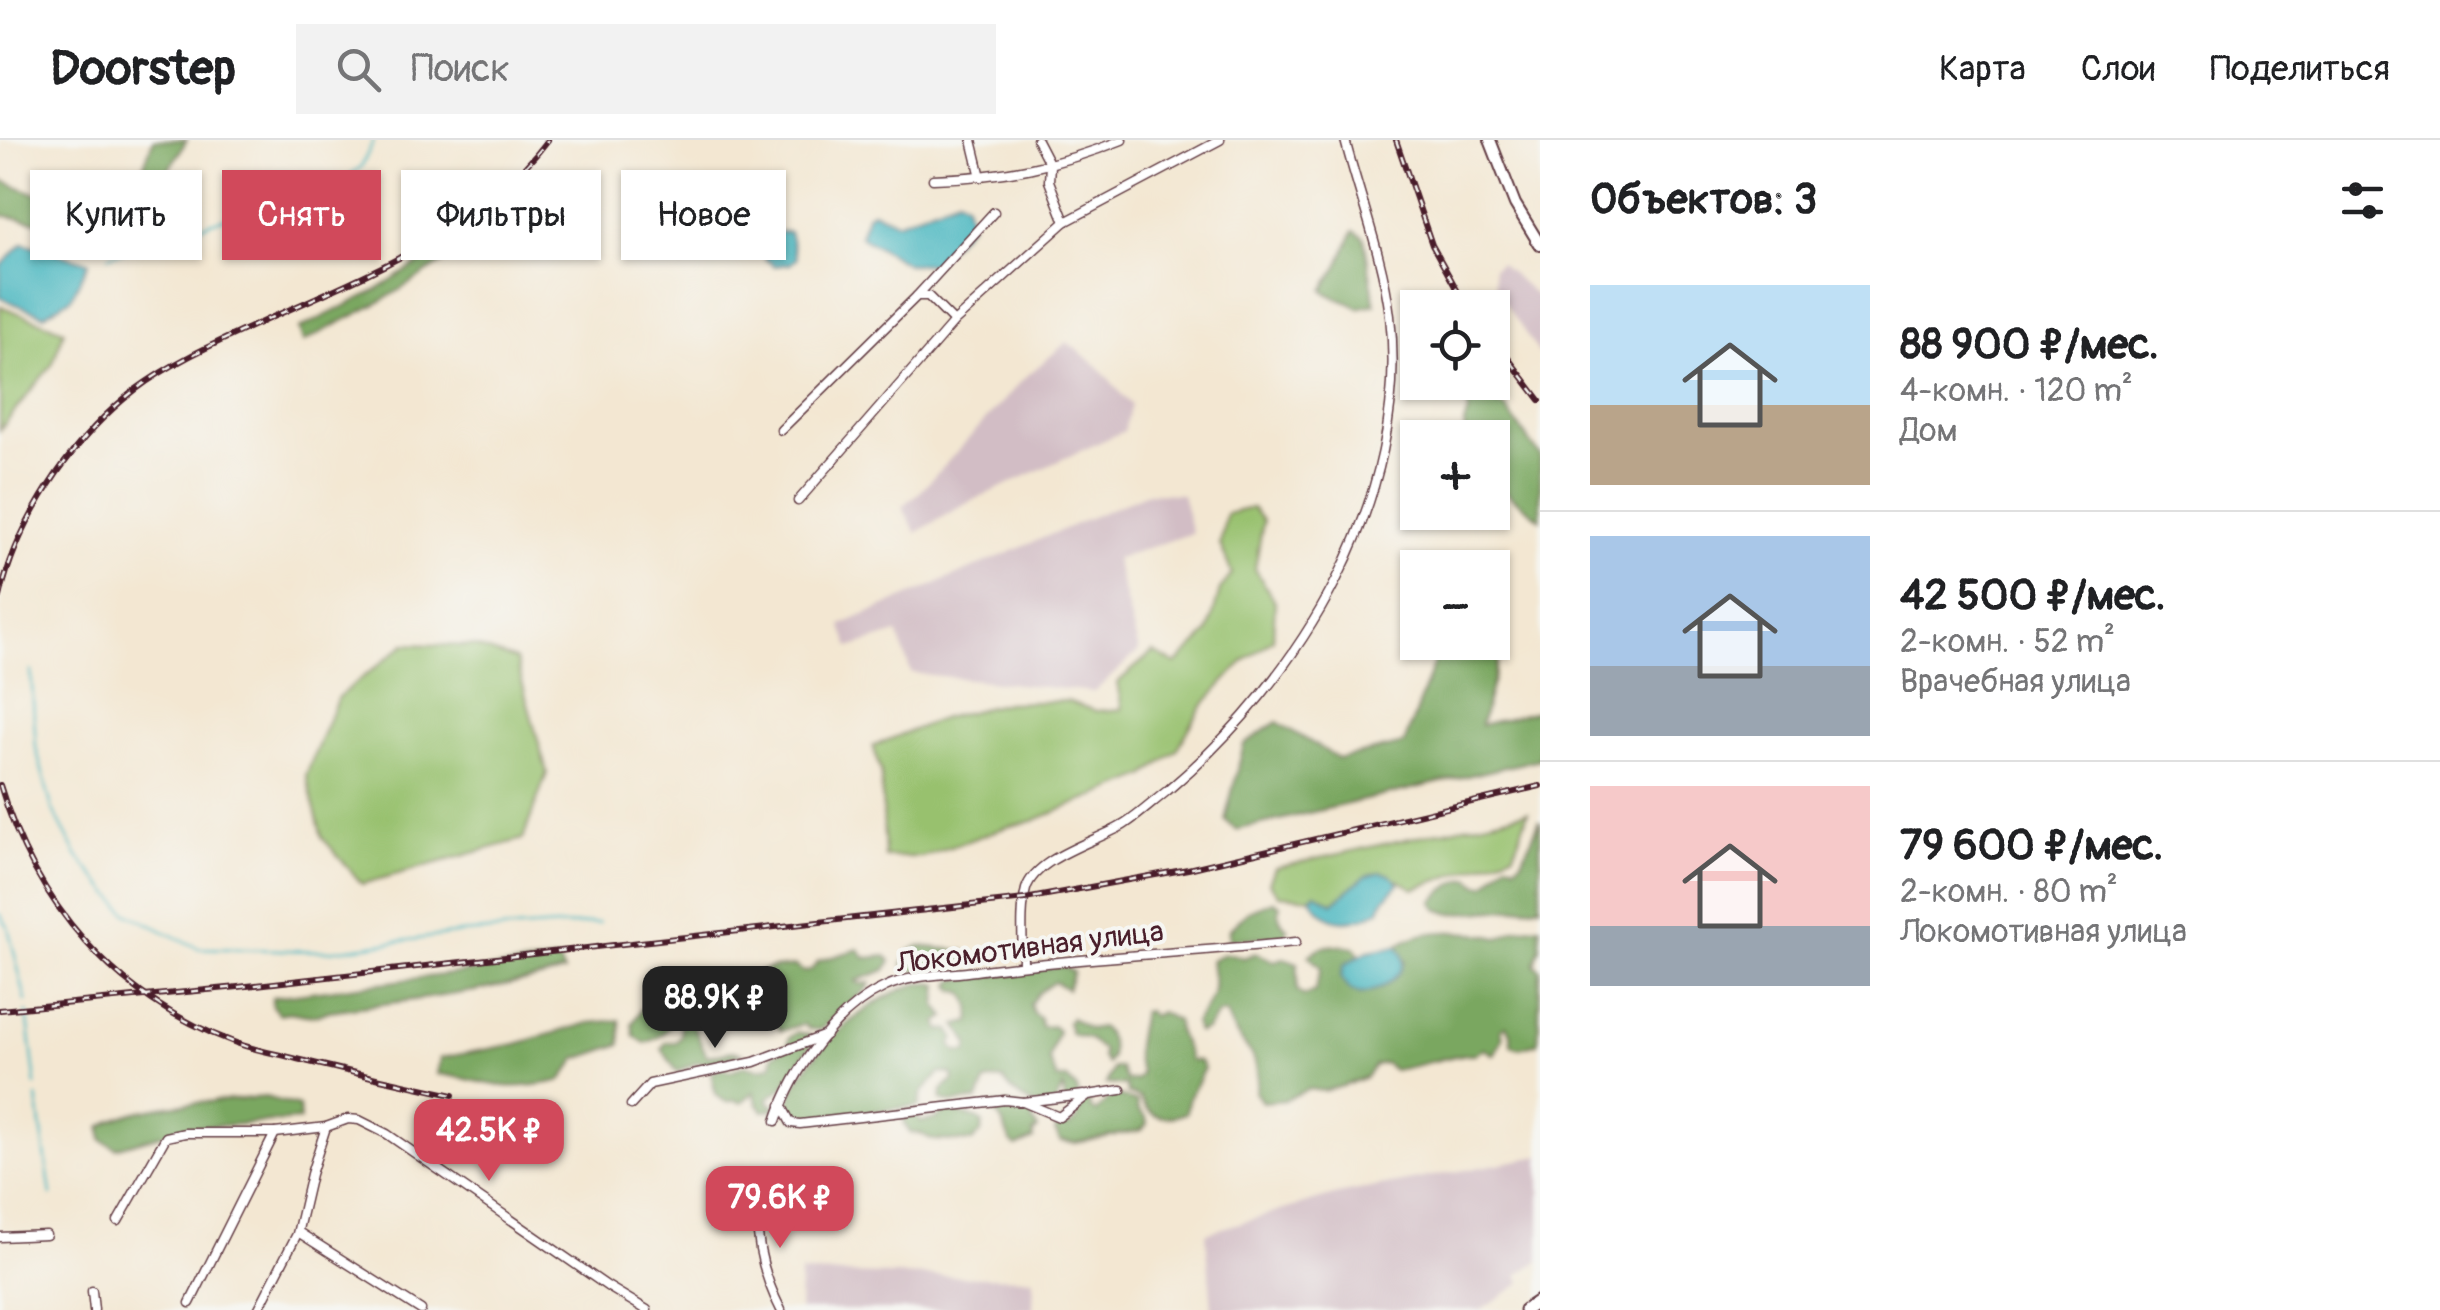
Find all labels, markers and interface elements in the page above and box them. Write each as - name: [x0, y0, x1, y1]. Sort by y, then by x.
- search box: [296, 24, 996, 114]
- text: Doorstep: [50, 39, 236, 99]
- icon: search: [331, 42, 386, 97]
- text: Поиск: [411, 45, 510, 93]
- text: Карта: [1939, 47, 2026, 91]
- text: Слои: [2081, 47, 2155, 91]
- text: Поделиться: [2210, 47, 2390, 91]
- chip: Купить: [30, 170, 202, 260]
- chip: Снять: [222, 170, 381, 260]
- chip: Фильтры: [401, 170, 601, 260]
- chip: Новое: [621, 170, 786, 260]
- icon: filters: [2335, 173, 2390, 228]
- text: Объектов: 3: [1590, 174, 1817, 226]
- map controls: [1400, 290, 1510, 660]
- button: locate: [1400, 290, 1510, 400]
- text: 88 900 ₽/мес.: [1900, 319, 2159, 371]
- icon: home: [1670, 325, 1790, 445]
- text: 4-комн. · 120 m²: [1900, 371, 2133, 411]
- text: Дом: [1900, 411, 1957, 451]
- button: +: [1400, 420, 1510, 530]
- button: −: [1400, 550, 1510, 660]
- text: 42 500 ₽/мес.: [1900, 570, 2165, 622]
- icon: home: [1670, 576, 1790, 696]
- text: 2-комн. · 52 m²: [1900, 622, 2115, 662]
- text: Врачебная улица: [1900, 662, 2131, 702]
- text: 79 600 ₽/мес.: [1900, 820, 2163, 872]
- icon: home: [1670, 826, 1790, 946]
- text: 2-комн. · 80 m²: [1900, 872, 2118, 912]
- text: Локомотивная улица: [1900, 912, 2187, 952]
- street label: Локомотивная улица: [893, 913, 1166, 982]
- pin: 88.9K ₽: [623, 966, 807, 1051]
- text: 88.9K ₽: [664, 978, 766, 1018]
- pin: 42.5K ₽: [397, 1099, 581, 1184]
- text: 42.5K ₽: [436, 1111, 542, 1151]
- pin: 79.6K ₽: [688, 1166, 872, 1251]
- text: 79.6K ₽: [728, 1178, 832, 1218]

